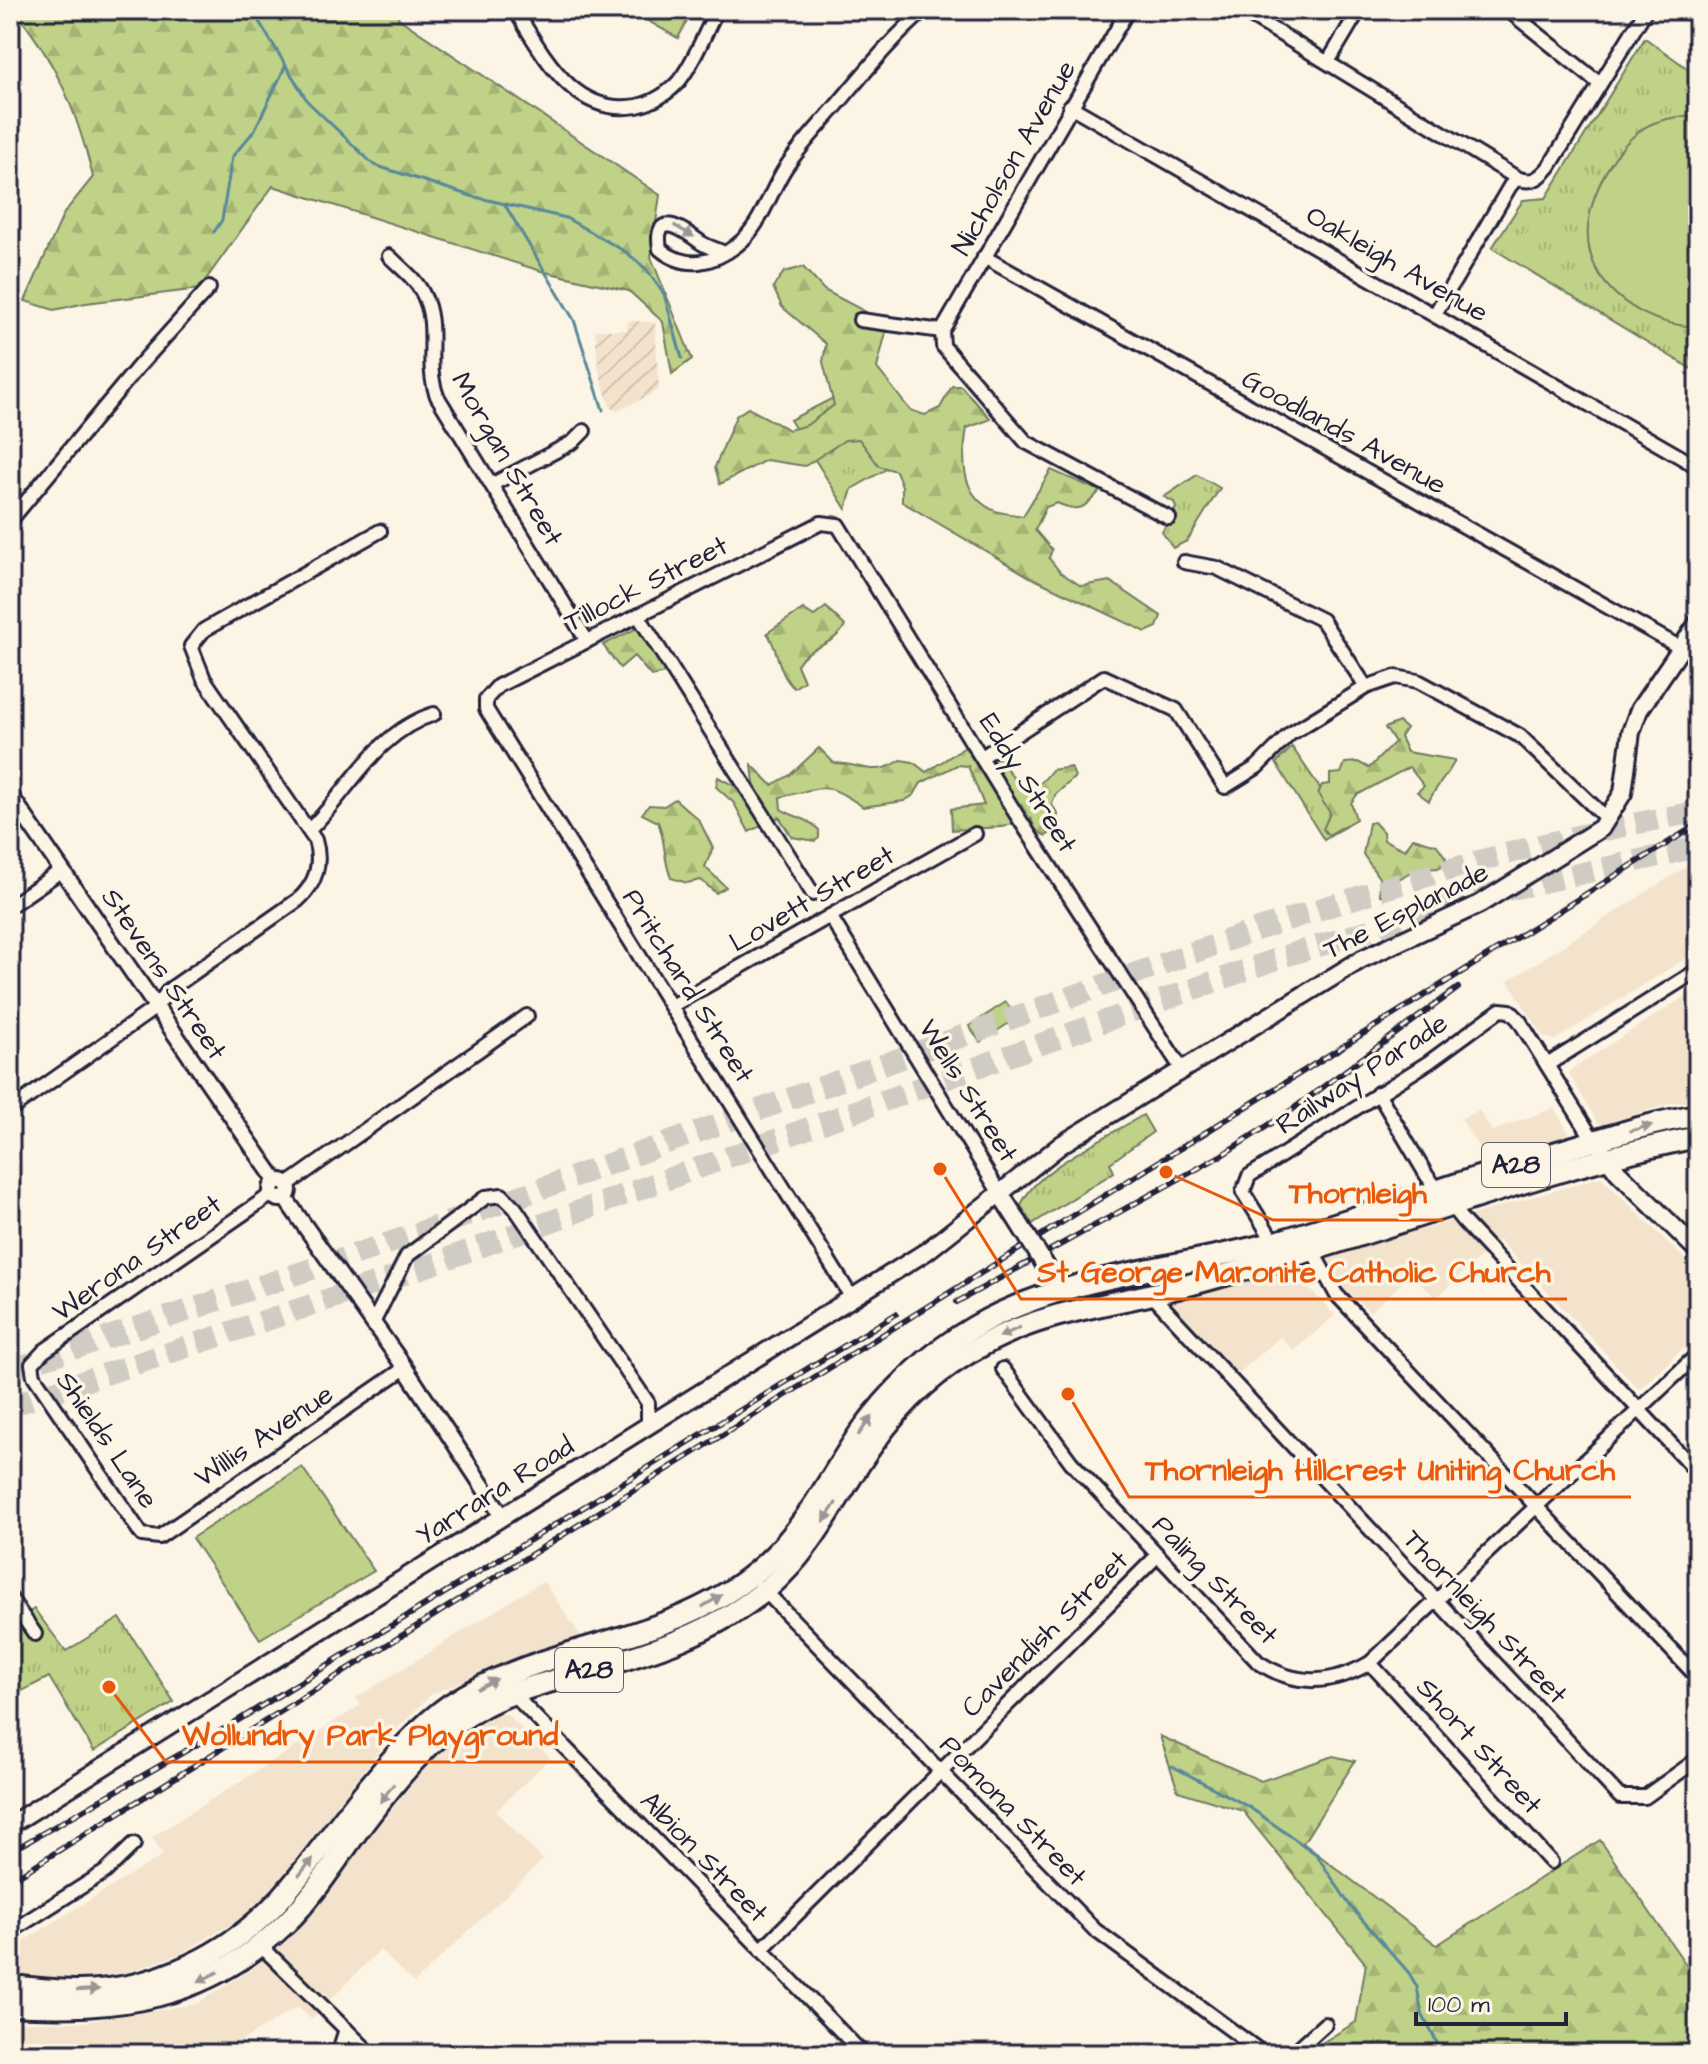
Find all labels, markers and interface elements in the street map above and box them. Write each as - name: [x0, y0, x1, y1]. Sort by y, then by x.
- street label: Nicholson Avenue: [942, 53, 1086, 263]
- street label: Oakleigh Avenue: [1298, 196, 1495, 333]
- one-way arrow: [673, 224, 695, 238]
- street label: Goodlands Avenue: [1235, 360, 1453, 504]
- street label: Morgan Street: [441, 365, 573, 554]
- street label: Tillock Street: [558, 526, 735, 642]
- street label: Eddy Street: [968, 706, 1087, 862]
- street label: Lovett Street: [722, 836, 902, 962]
- street label: The Esplanade: [1317, 853, 1495, 969]
- street label: Stevens Street: [92, 880, 236, 1068]
- street label: Pritchard Street: [613, 881, 764, 1091]
- street label: Railway Parade: [1269, 1004, 1457, 1146]
- street label: Wells Street: [909, 1012, 1028, 1171]
- one-way arrow: [1629, 1121, 1654, 1133]
- road number: A28: [1482, 1143, 1550, 1187]
- callout: Thornleigh: [1273, 1166, 1443, 1220]
- text: Thornleigh: [1288, 1173, 1428, 1217]
- street label: Werona Street: [45, 1185, 230, 1331]
- callout: St George Maronite Catholic Church: [1021, 1245, 1567, 1299]
- text: St George Maronite Catholic Church: [1036, 1252, 1552, 1296]
- one-way arrow: [998, 1325, 1021, 1339]
- street label: Shields Lane: [47, 1364, 167, 1516]
- street label: Willis Avenue: [187, 1375, 341, 1497]
- one-way arrow: [857, 1415, 873, 1437]
- street label: Yarrara Road: [409, 1427, 581, 1555]
- callout: Thornleigh Hillcrest Uniting Church: [1129, 1443, 1631, 1497]
- text: Thornleigh Hillcrest Uniting Church: [1144, 1450, 1616, 1494]
- one-way arrow: [822, 1502, 837, 1523]
- street label: Paling Street: [1142, 1506, 1287, 1655]
- street label: Thornleigh Street: [1393, 1521, 1577, 1714]
- street label: Cavendish Street: [953, 1541, 1138, 1726]
- one-way arrow: [701, 1594, 723, 1608]
- road number: A28: [555, 1648, 623, 1692]
- street label: Short Street: [1407, 1669, 1551, 1823]
- one-way arrow: [476, 1678, 499, 1691]
- callout: Wollundry Park Playground: [166, 1708, 575, 1762]
- text: Wollundry Park Playground: [181, 1715, 559, 1759]
- street label: Pomona Street: [931, 1727, 1096, 1896]
- street label: Albion Street: [631, 1782, 777, 1932]
- one-way arrow: [379, 1783, 395, 1803]
- one-way arrow: [298, 1857, 314, 1877]
- one-way arrow: [197, 1970, 220, 1984]
- scale bar: [1416, 1976, 1566, 2026]
- one-way arrow: [76, 1984, 101, 1997]
- text: 100 m: [1428, 1988, 1490, 2022]

